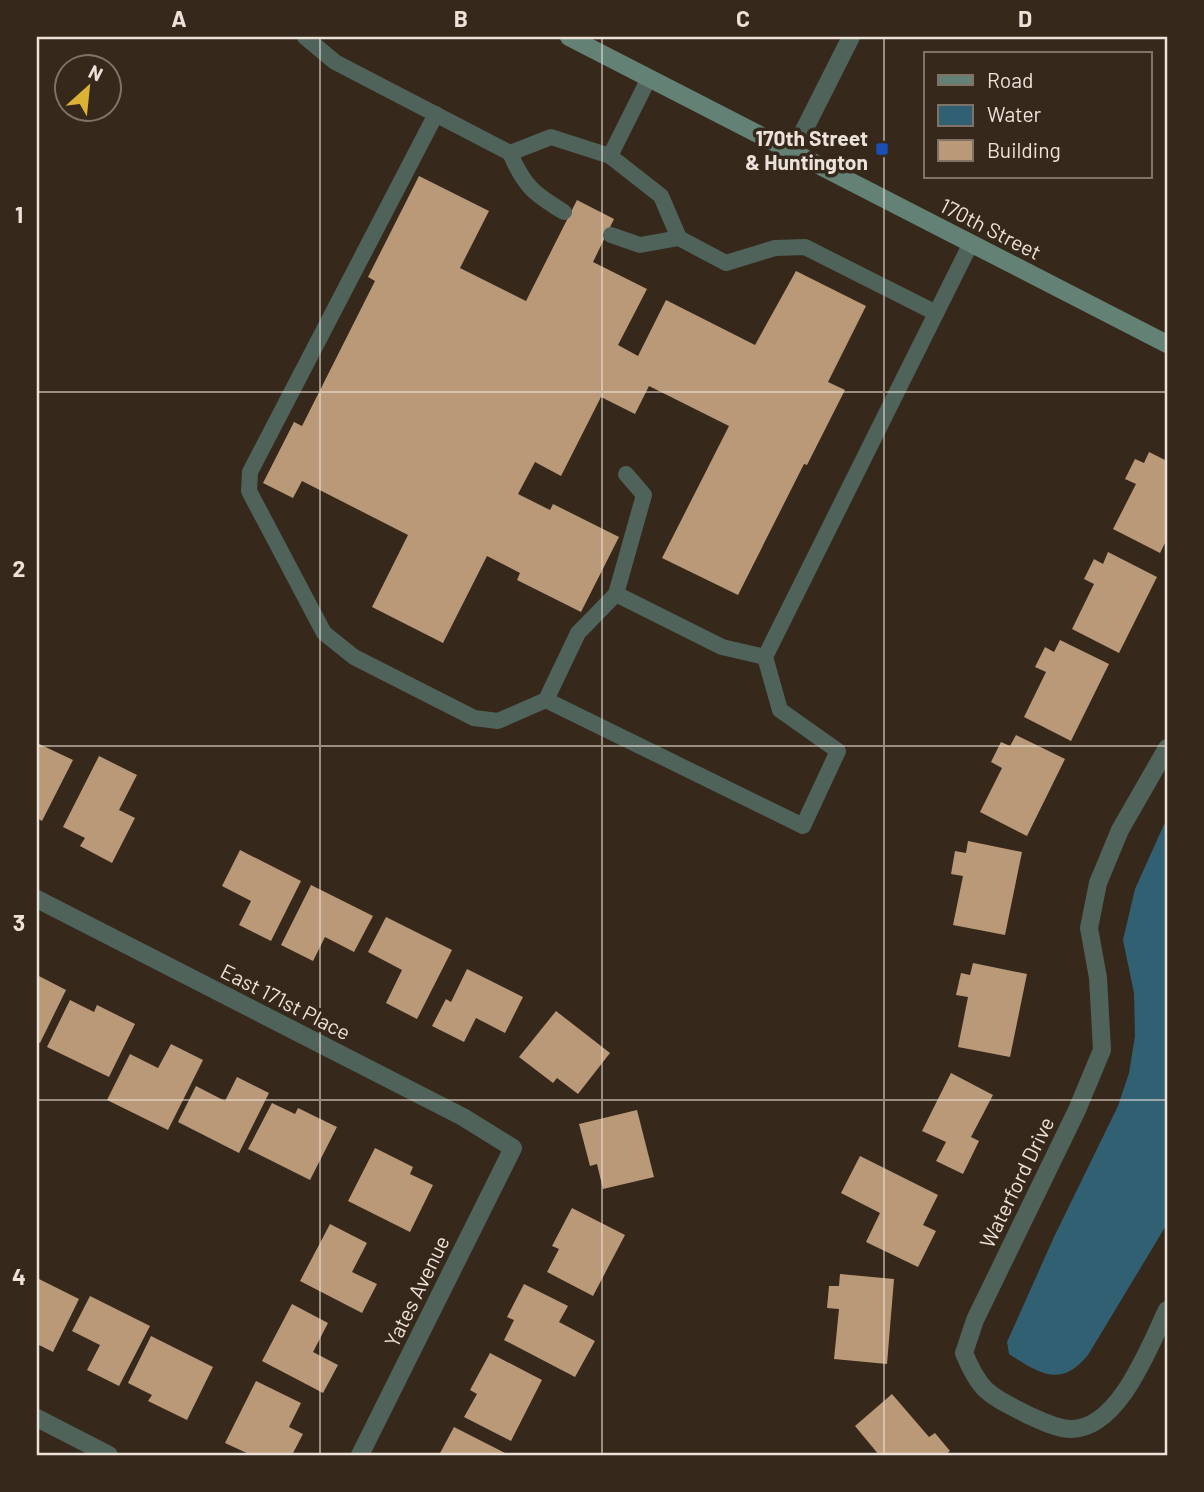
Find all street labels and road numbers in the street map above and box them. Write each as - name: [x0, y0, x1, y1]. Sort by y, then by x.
- street label: 170th Street: [936, 192, 1046, 264]
- street label: East 171st Place: [217, 958, 355, 1044]
- street label: Waterford Drive: [974, 1112, 1058, 1252]
- street label: Yates Avenue: [378, 1231, 454, 1351]

